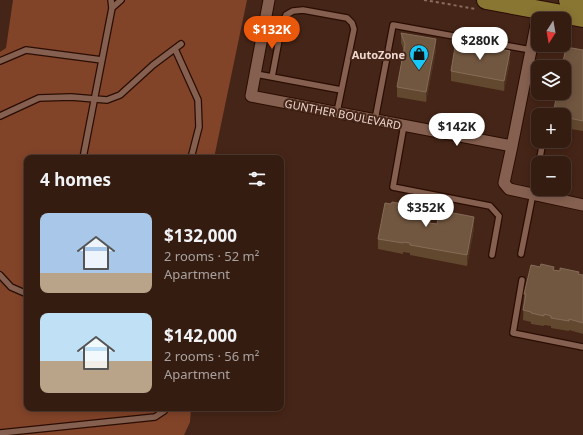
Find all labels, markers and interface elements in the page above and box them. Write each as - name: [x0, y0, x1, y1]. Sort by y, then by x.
- north arrow: [531, 12, 571, 52]
- map controls: [531, 12, 571, 196]
- pin: $132K: [244, 16, 300, 50]
- text: $132K: [253, 20, 291, 38]
- pin: $280K: [452, 27, 508, 61]
- text: $280K: [461, 31, 499, 49]
- shop icon: AutoZone: [408, 43, 430, 71]
- place label: AutoZone: [352, 47, 405, 62]
- button: layers: [531, 60, 571, 100]
- street label: GUNTHER BOULEVARD: [284, 95, 402, 133]
- button: +: [531, 108, 571, 148]
- pin: $142K: [429, 113, 485, 147]
- text: $142K: [438, 117, 476, 135]
- button: −: [531, 156, 571, 196]
- text: 4 homes: [40, 168, 111, 191]
- icon: filters: [246, 168, 268, 190]
- pin: $352K: [398, 194, 454, 228]
- text: $352K: [407, 198, 445, 216]
- text: $132,000: [164, 224, 237, 247]
- icon: home: [72, 229, 120, 277]
- text: 2 rooms · 52 m²: [164, 247, 259, 265]
- text: Apartment: [164, 265, 230, 283]
- text: $142,000: [164, 324, 237, 347]
- icon: home: [72, 329, 120, 377]
- text: 2 rooms · 56 m²: [164, 347, 259, 365]
- text: Apartment: [164, 365, 230, 383]

